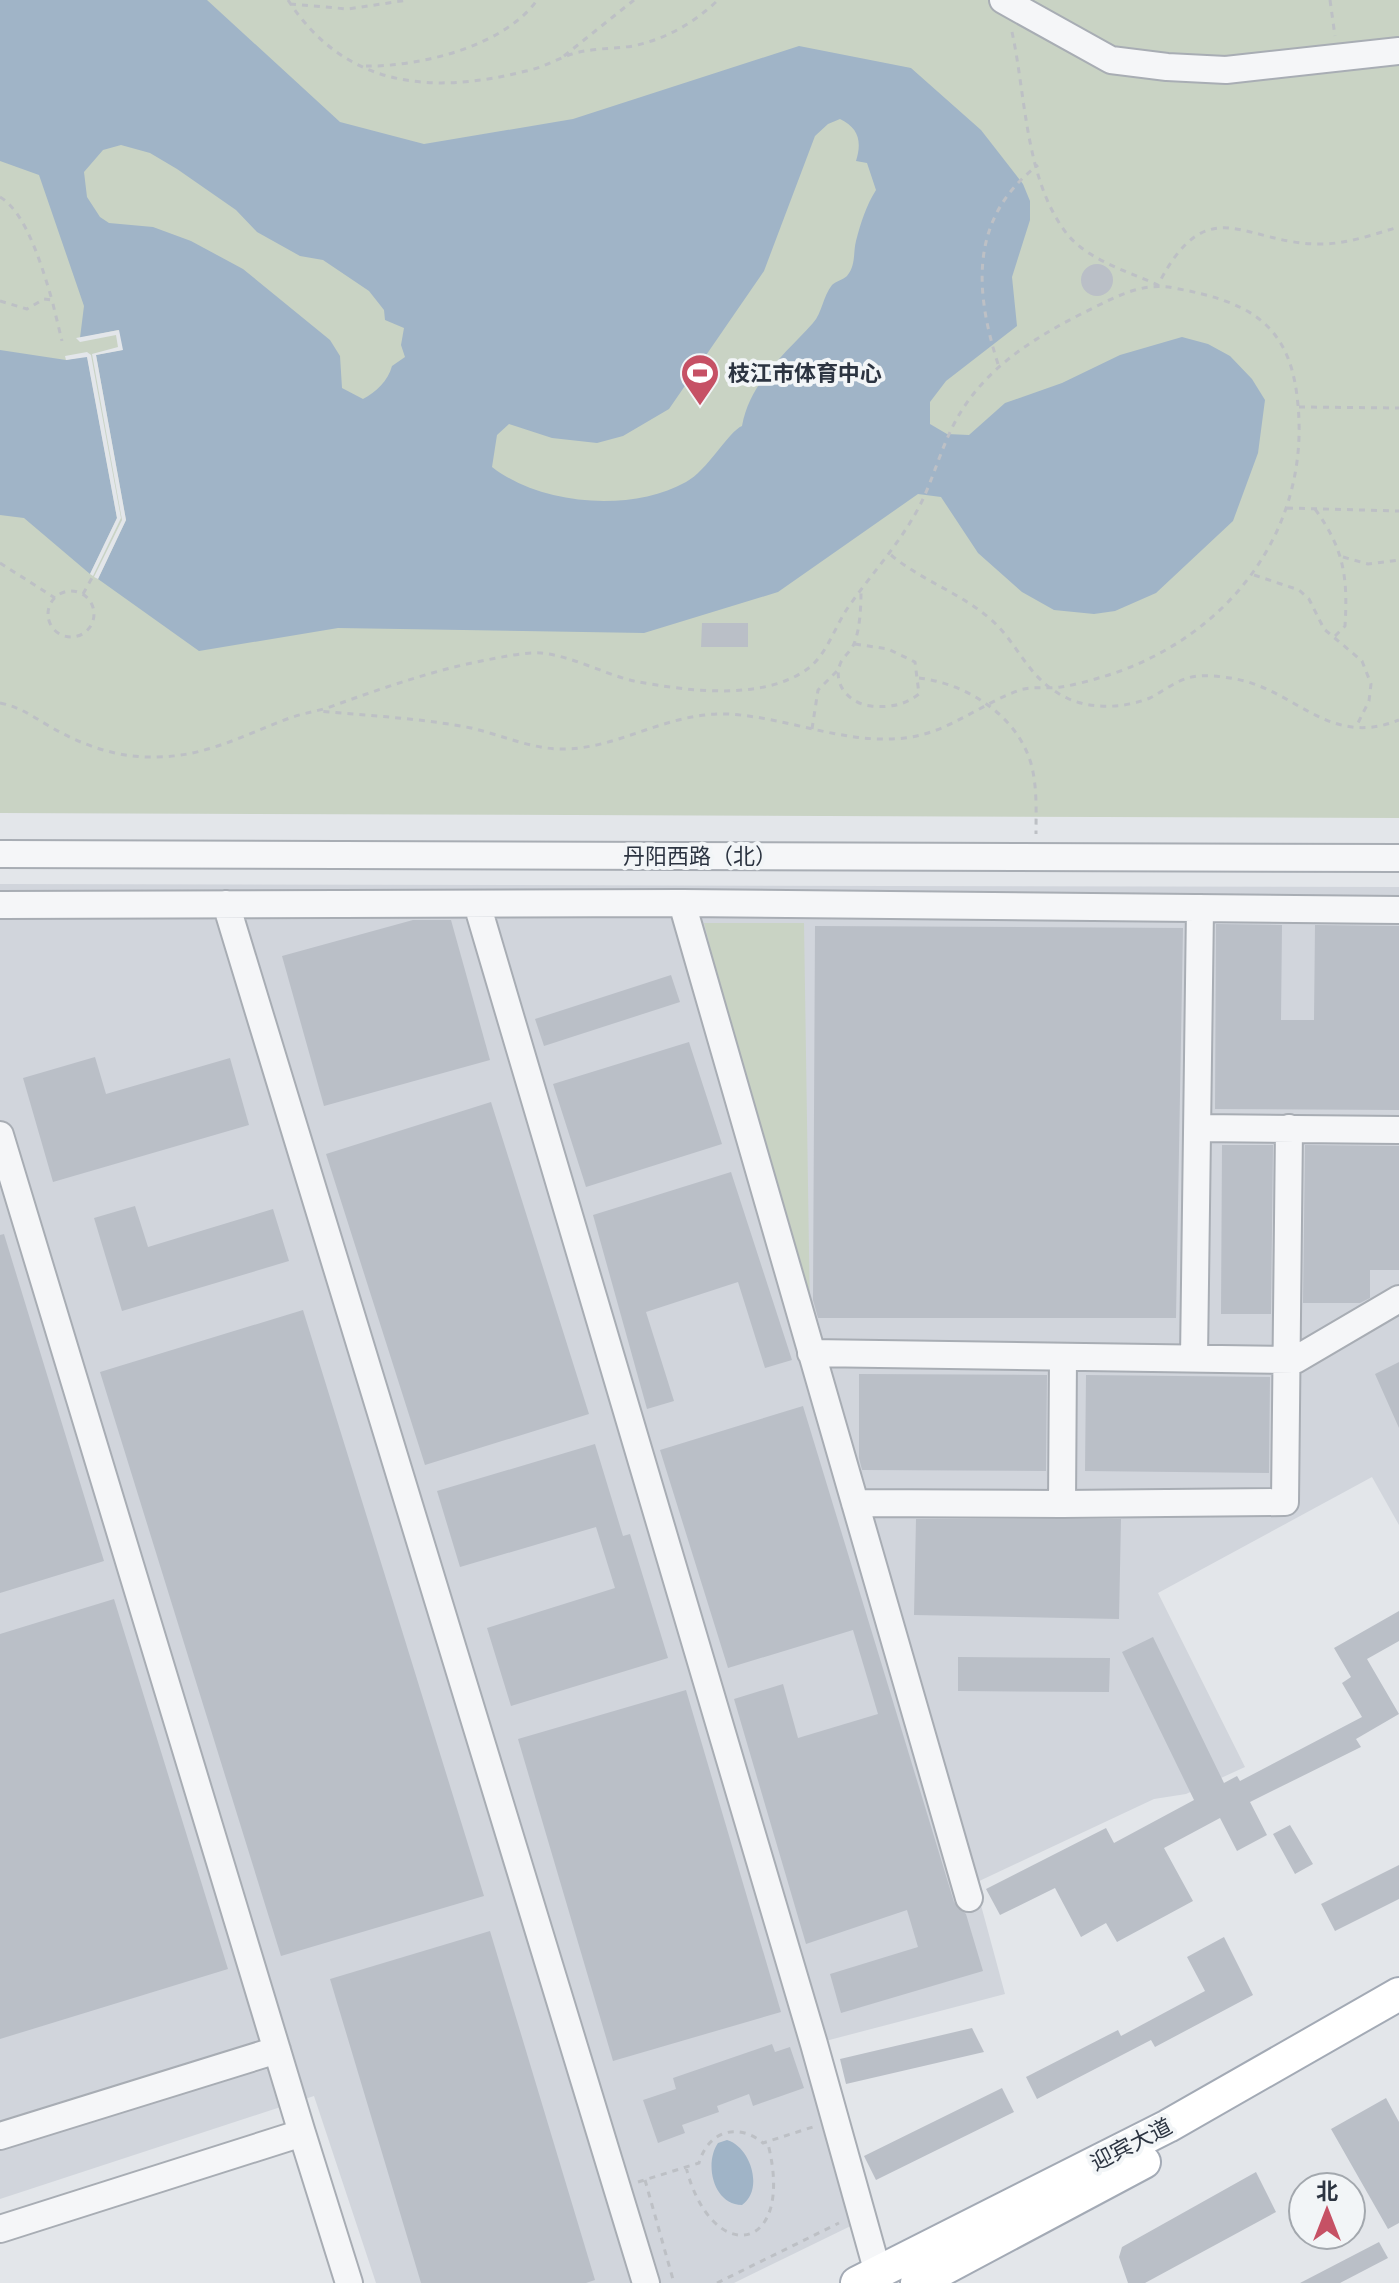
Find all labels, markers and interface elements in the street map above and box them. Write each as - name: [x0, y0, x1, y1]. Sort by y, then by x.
- sports icon: 枝江市体育中心: [679, 352, 721, 407]
- place label: 枝江市体育中心: [728, 359, 882, 387]
- street label: 丹阳西路（北）: [623, 842, 777, 870]
- street label: 迎宾大道: [1085, 2112, 1177, 2176]
- north arrow: [1287, 2171, 1367, 2251]
- text: 北: [1316, 2177, 1338, 2205]

